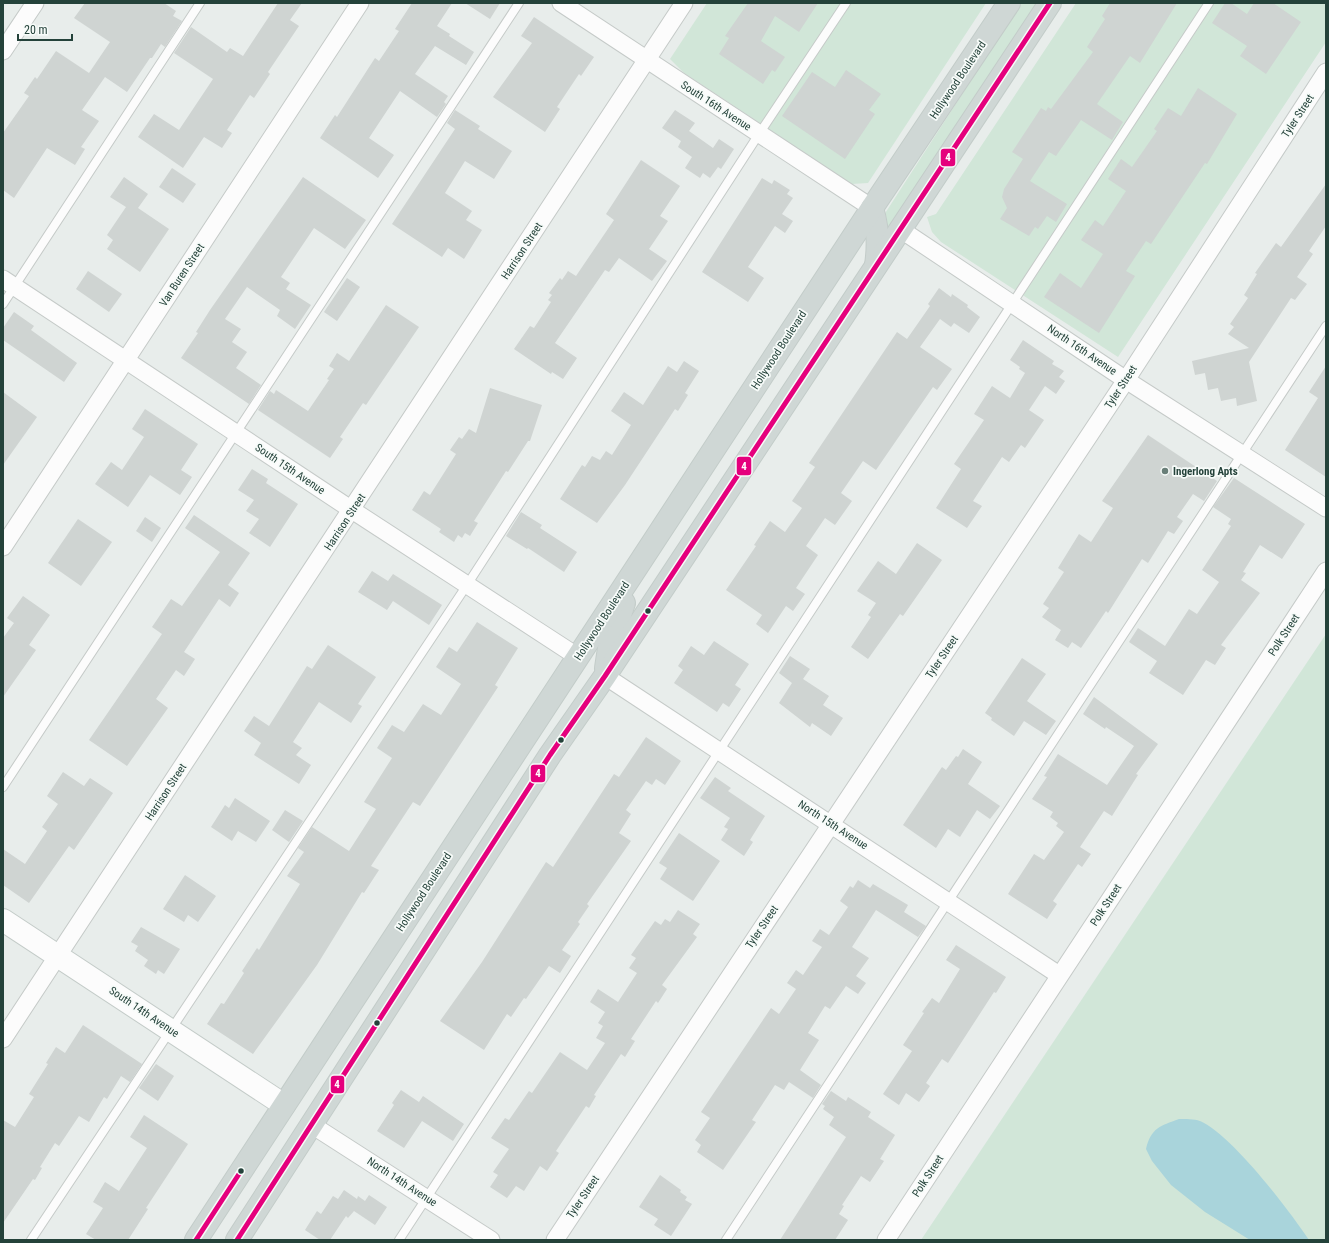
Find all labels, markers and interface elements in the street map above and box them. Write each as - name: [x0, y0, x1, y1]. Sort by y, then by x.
- scale bar: [18, 16, 72, 42]
- text: 20 m: [24, 23, 48, 37]
- street label: Hollywood Boulevard: [927, 39, 989, 121]
- street label: South 16th Avenue: [678, 78, 754, 134]
- street label: Tyler Street: [1279, 92, 1317, 140]
- line badge: 4: [940, 148, 956, 167]
- text: 4: [945, 151, 951, 164]
- street label: Harrison Street: [499, 220, 545, 282]
- street label: Van Buren Street: [157, 241, 207, 309]
- street label: Hollywood Boulevard: [749, 308, 809, 392]
- street label: North 16th Avenue: [1045, 322, 1119, 378]
- street label: Tyler Street: [1102, 363, 1140, 411]
- street label: South 15th Avenue: [253, 441, 327, 497]
- line badge: 4: [736, 456, 752, 476]
- text: 4: [741, 460, 747, 473]
- place label: Ingerlong Apts: [1173, 465, 1238, 478]
- marker: Ingerlong Apts: [1160, 466, 1170, 476]
- street label: Harrison Street: [322, 491, 368, 553]
- street label: Hollywood Boulevard: [572, 579, 632, 663]
- unlabelled marker: [643, 606, 653, 616]
- street label: Polk Street: [1266, 612, 1302, 658]
- street label: Tyler Street: [923, 633, 961, 681]
- unlabelled marker: [556, 735, 566, 745]
- street label: Harrison Street: [143, 761, 189, 823]
- line badge: 4: [530, 764, 546, 783]
- text: 4: [535, 767, 541, 780]
- street label: North 15th Avenue: [796, 798, 870, 852]
- street label: Hollywood Boulevard: [394, 850, 454, 934]
- street label: Polk Street: [1088, 882, 1124, 928]
- street label: Tyler Street: [743, 903, 781, 951]
- street label: South 14th Avenue: [107, 984, 181, 1040]
- unlabelled marker: [372, 1018, 382, 1028]
- line badge: 4: [330, 1075, 345, 1094]
- text: 4: [334, 1078, 340, 1091]
- street label: Polk Street: [910, 1153, 946, 1199]
- street label: North 14th Avenue: [365, 1155, 439, 1209]
- unlabelled marker: [236, 1166, 246, 1176]
- street label: Tyler Street: [564, 1173, 602, 1221]

